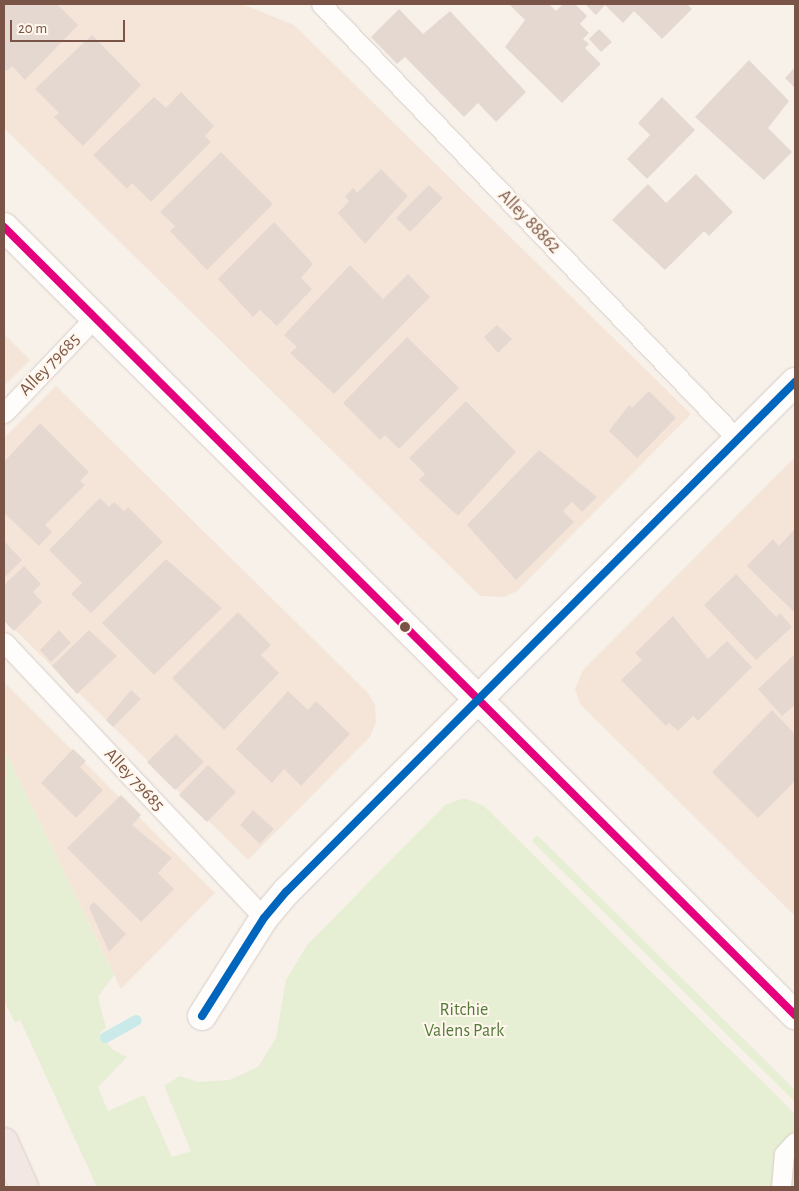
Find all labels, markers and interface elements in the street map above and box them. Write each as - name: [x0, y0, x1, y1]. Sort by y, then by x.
- scale bar: [12, 10, 128, 42]
- text: 20 m: [18, 21, 47, 36]
- street label: Alley 88862: [493, 186, 565, 258]
- street label: Alley 79685: [15, 329, 85, 401]
- unlabelled marker: [400, 622, 410, 632]
- street label: Alley 79685: [99, 744, 169, 816]
- park label: Ritchie Valens Park: [424, 1000, 504, 1042]

